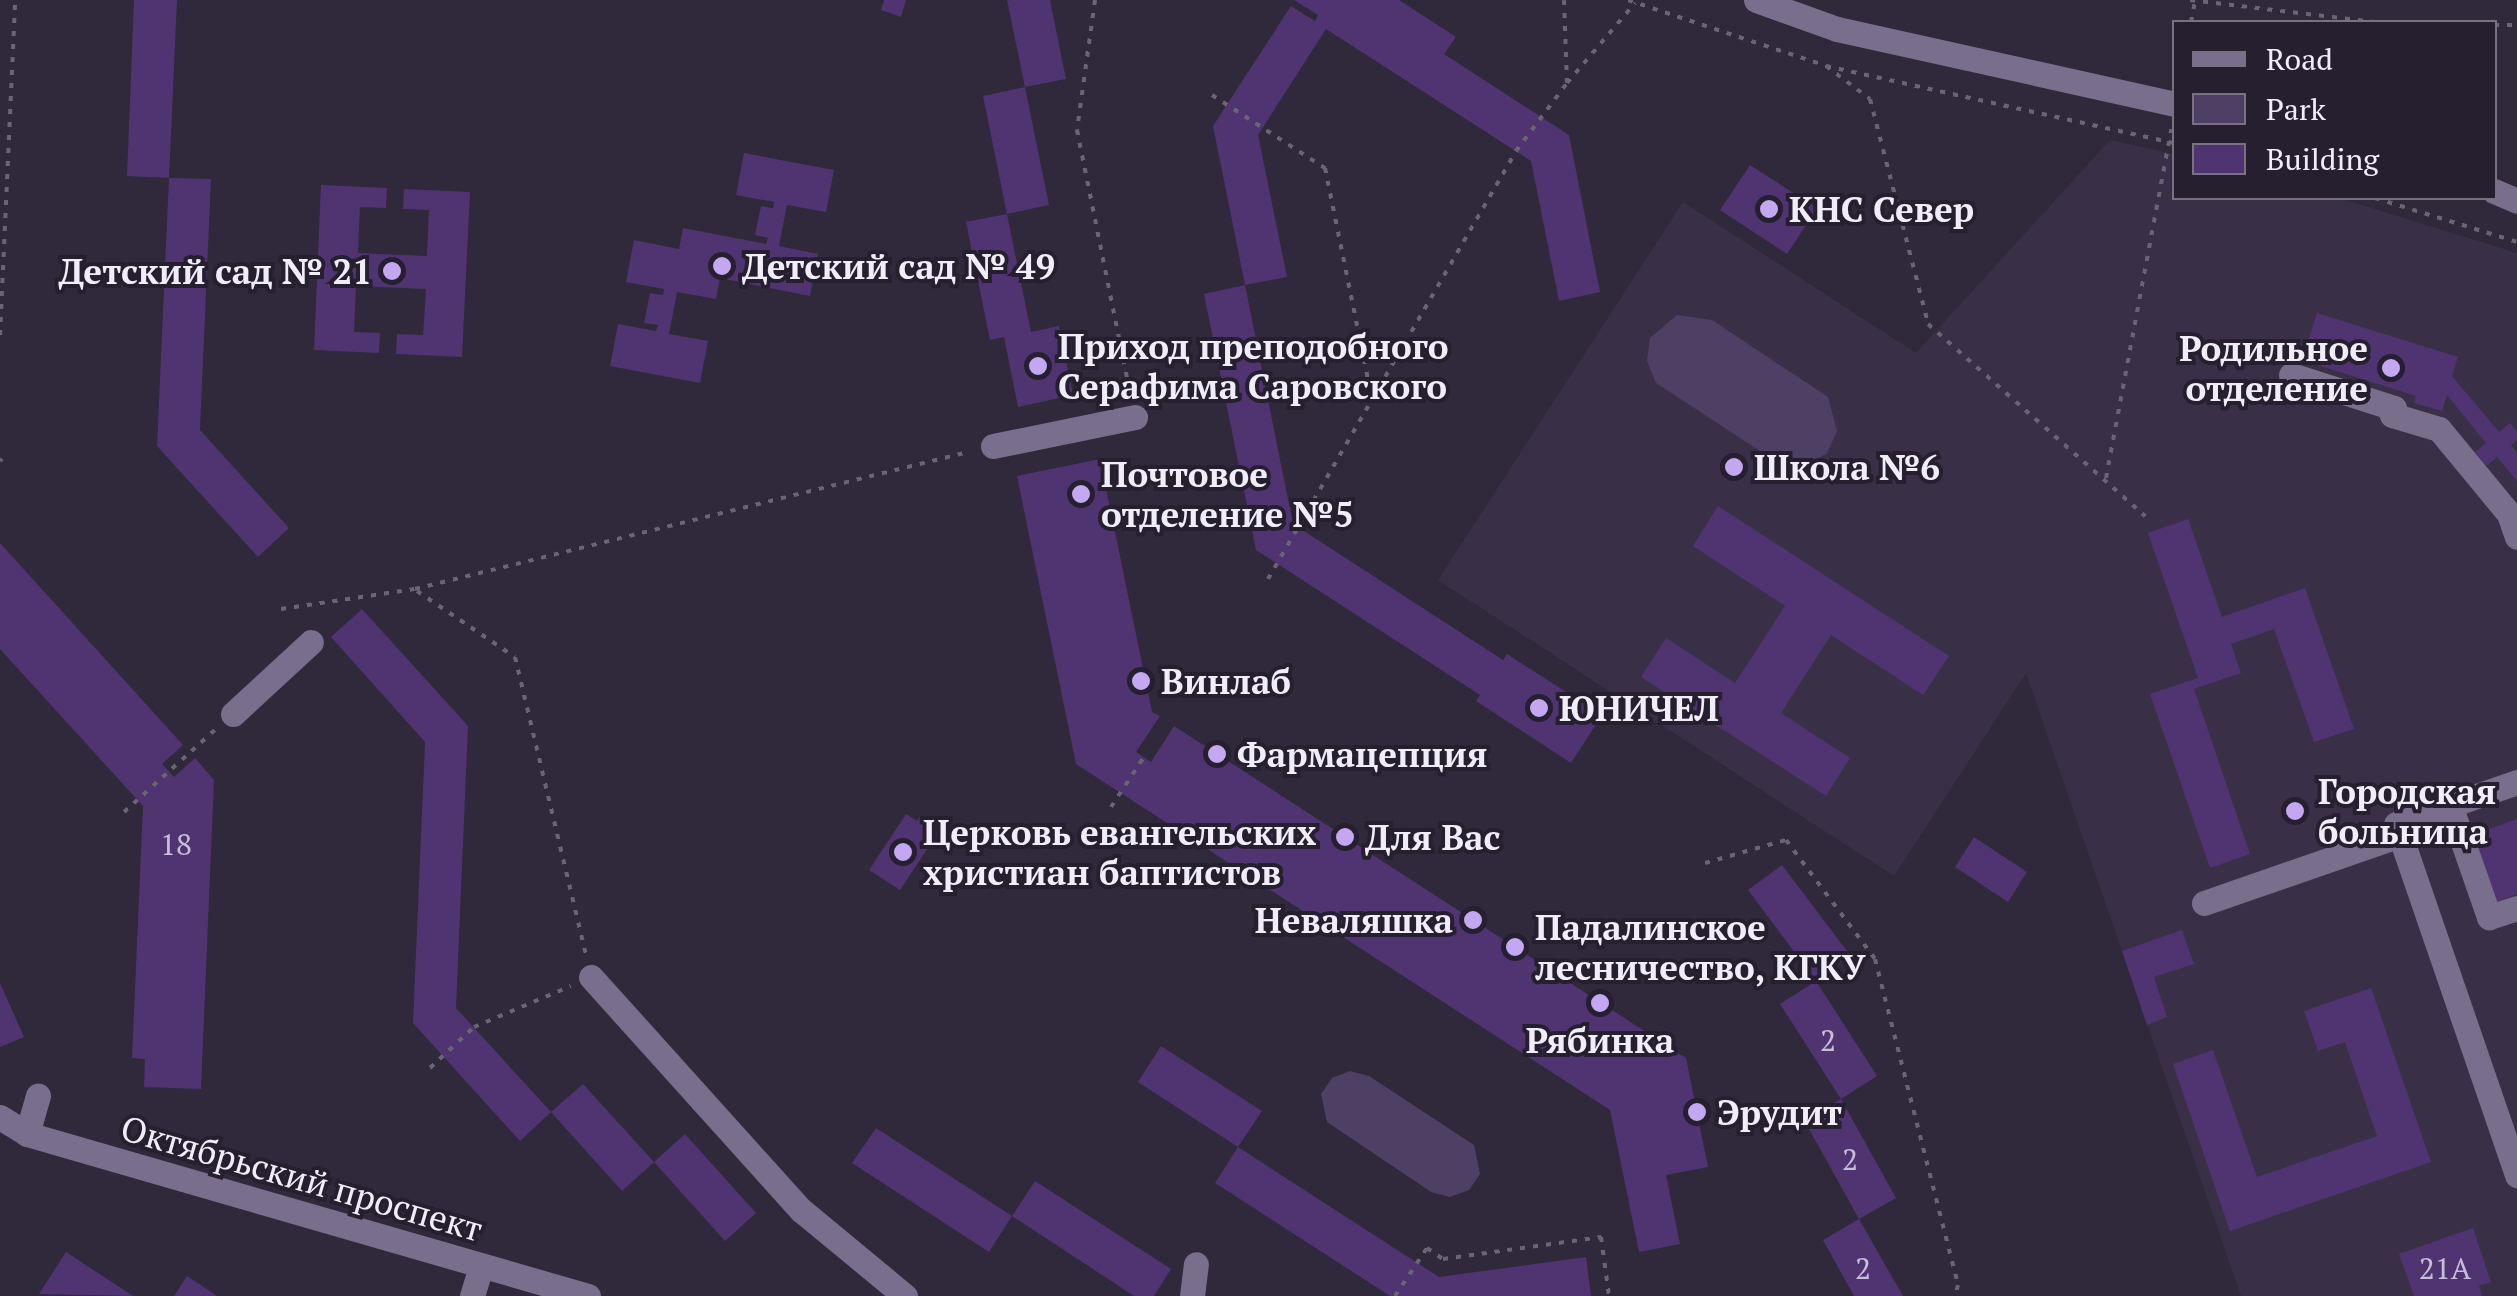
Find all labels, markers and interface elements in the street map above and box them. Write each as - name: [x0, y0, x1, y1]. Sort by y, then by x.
- legend: [2172, 20, 2497, 200]
- text: Road: [2266, 39, 2333, 79]
- text: Park: [2266, 89, 2326, 129]
- text: Building: [2266, 139, 2379, 179]
- place label: КНС Север: [1789, 188, 1974, 230]
- marker: КНС Север: [1758, 198, 1780, 220]
- place label: Детский сад № 49: [742, 245, 1055, 287]
- place label: Детский сад № 21: [59, 250, 372, 292]
- marker: Детский сад № 49: [711, 255, 733, 277]
- marker: Детский сад № 21: [381, 260, 403, 282]
- place label: Приход преподобного Серафима Саровского: [1058, 325, 1449, 407]
- place label: Родильное отделение: [2179, 327, 2368, 409]
- marker: Приход преподобного Серафима Саровского: [1027, 355, 1049, 377]
- marker: Родильное отделение: [2378, 355, 2404, 381]
- place label: Школа №6: [1754, 446, 1940, 488]
- place label: Почтовое отделение №5: [1101, 453, 1354, 535]
- marker: Школа №6: [1723, 456, 1745, 478]
- marker: Почтовое отделение №5: [1070, 483, 1092, 505]
- place label: Винлаб: [1161, 660, 1291, 702]
- marker: Винлаб: [1130, 670, 1152, 692]
- place label: ЮНИЧЕЛ: [1559, 687, 1719, 729]
- marker: ЮНИЧЕЛ: [1528, 697, 1550, 719]
- place label: Фармацепция: [1237, 733, 1487, 775]
- marker: Фармацепция: [1206, 743, 1228, 765]
- place label: Городская больница: [2318, 770, 2496, 852]
- marker: Городская больница: [2282, 798, 2308, 824]
- place label: Церковь евангельских христиан баптистов: [923, 811, 1317, 893]
- place label: Для Вас: [1365, 816, 1501, 858]
- house number: 18: [160, 826, 192, 862]
- marker: Для Вас: [1334, 826, 1356, 848]
- marker: Церковь евангельских христиан баптистов: [892, 841, 914, 863]
- place label: Неваляшка: [1255, 899, 1453, 941]
- place label: Падалинское лесничество, КГКУ: [1535, 906, 1867, 988]
- marker: Неваляшка: [1462, 909, 1484, 931]
- marker: Падалинское лесничество, КГКУ: [1504, 936, 1526, 958]
- marker: Рябинка: [1589, 992, 1611, 1014]
- place label: Рябинка: [1526, 1019, 1674, 1061]
- house number: 2: [1820, 1022, 1836, 1058]
- place label: Эрудит: [1717, 1091, 1842, 1133]
- marker: Эрудит: [1686, 1101, 1708, 1123]
- street label: Октябрьский проспект: [116, 1106, 488, 1250]
- house number: 2: [1842, 1141, 1858, 1177]
- house number: 2: [1855, 1250, 1871, 1286]
- house number: 21А: [2419, 1250, 2471, 1286]

